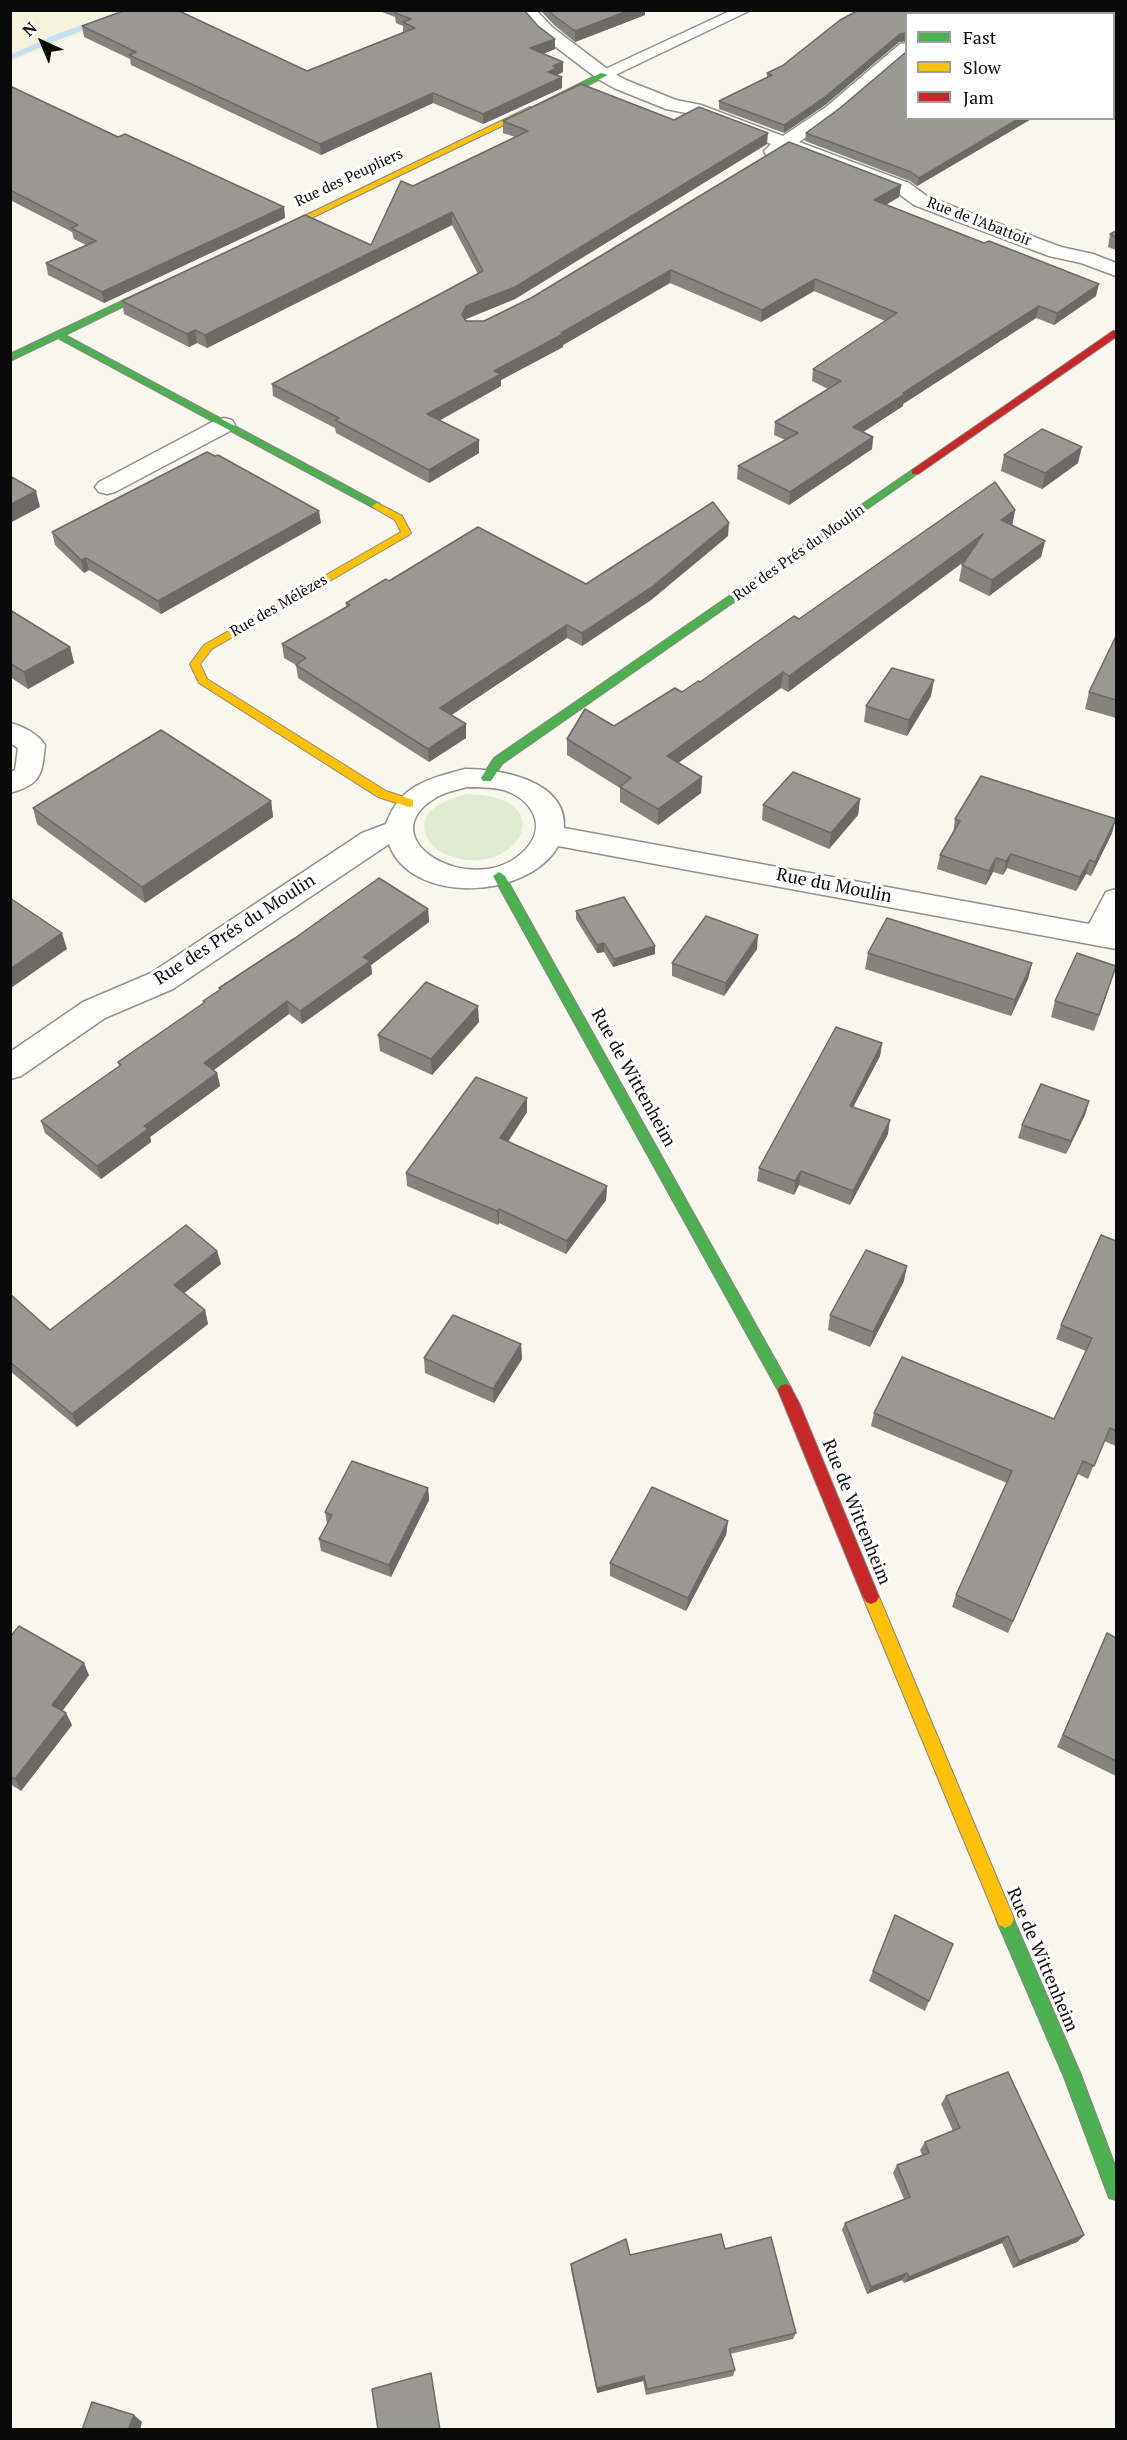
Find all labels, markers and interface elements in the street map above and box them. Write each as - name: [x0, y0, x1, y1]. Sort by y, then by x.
- north arrow: [12, 12, 72, 72]
- legend: [905, 12, 1115, 120]
- text: N: [17, 17, 41, 41]
- text: Fast: [963, 25, 996, 49]
- text: Slow: [963, 55, 1001, 79]
- text: Jam: [963, 85, 994, 109]
- street label: Rue des Peupliers: [292, 145, 406, 211]
- street label: Rue de l'Abattoir: [924, 194, 1034, 250]
- street label: Rue des Prés du Moulin: [730, 501, 868, 605]
- street label: Rue des Mélèzes: [227, 571, 331, 641]
- street label: Rue du Moulin: [774, 864, 894, 908]
- street label: Rue des Prés du Moulin: [151, 870, 319, 990]
- street label: Rue de Wittenheim: [586, 1005, 680, 1151]
- street label: Rue de Wittenheim: [817, 1436, 895, 1588]
- street label: Rue de Wittenheim: [1002, 1885, 1082, 2035]

